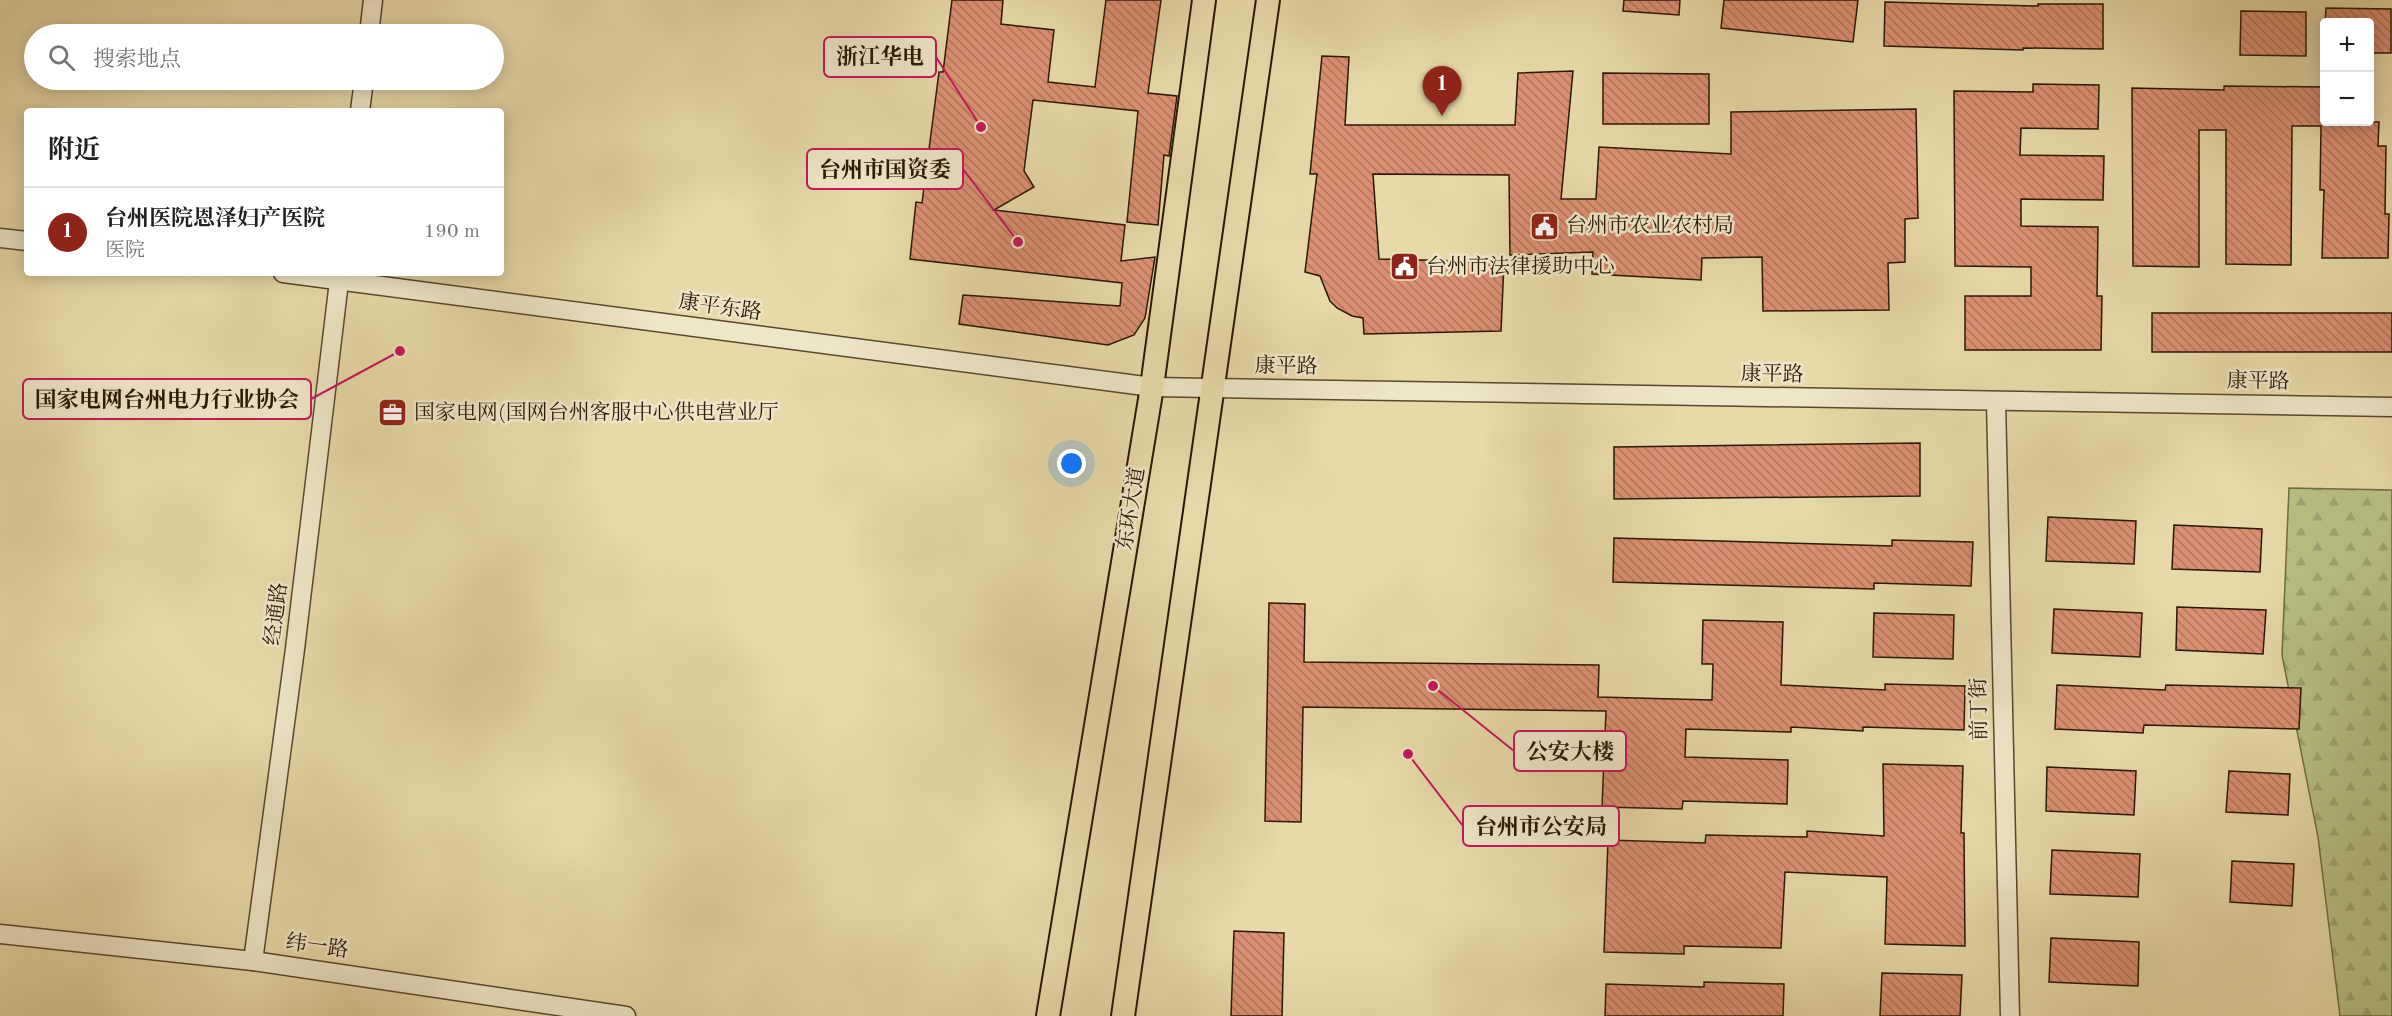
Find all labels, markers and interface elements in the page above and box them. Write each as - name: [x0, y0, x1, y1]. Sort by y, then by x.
- map controls: [2320, 18, 2374, 126]
- button: +: [2320, 18, 2374, 72]
- search box: [24, 24, 504, 90]
- callout: 浙江华电: [824, 37, 936, 77]
- icon: search: [45, 41, 78, 74]
- text: 浙江华电: [836, 44, 924, 69]
- text: 搜索地点: [93, 49, 181, 71]
- pin: 1: [1422, 66, 1462, 116]
- button: −: [2320, 72, 2374, 126]
- text: 附近: [48, 138, 100, 164]
- callout: 台州市国资委: [807, 149, 963, 189]
- text: 台州市国资委: [819, 157, 951, 182]
- text: 台州医院恩泽妇产医院: [105, 208, 325, 230]
- public building icon: 台州市农业农村局: [1529, 210, 1561, 242]
- place label: 台州市农业农村局: [1566, 214, 1734, 237]
- text: 1: [62, 222, 73, 242]
- text: 190 m: [424, 222, 480, 242]
- text: 医院: [105, 241, 145, 261]
- public building icon: 台州市法律援助中心: [1389, 251, 1421, 283]
- place label: 台州市法律援助中心: [1426, 255, 1615, 278]
- street label: 康平东路: [677, 290, 763, 324]
- street label: 康平路: [1254, 354, 1318, 378]
- street label: 康平路: [1740, 362, 1804, 386]
- street label: 康平路: [2226, 369, 2290, 393]
- callout: 国家电网台州电力行业协会: [23, 379, 311, 419]
- text: 国家电网台州电力行业协会: [35, 387, 299, 412]
- office icon: 国家电网(国网台州客服中心供电营业厅: [377, 397, 409, 429]
- place label: 国家电网(国网台州客服中心供电营业厅: [414, 401, 779, 424]
- your location: [1057, 449, 1086, 478]
- street label: 东环大道: [1113, 466, 1149, 552]
- street label: 经通路: [261, 581, 291, 647]
- street label: 前丁街: [1967, 677, 1991, 741]
- callout: 公安大楼: [1514, 731, 1626, 771]
- text: 公安大楼: [1526, 739, 1614, 764]
- callout: 台州市公安局: [1463, 806, 1619, 846]
- text: 台州市公安局: [1475, 814, 1607, 839]
- street label: 纬一路: [284, 930, 350, 962]

